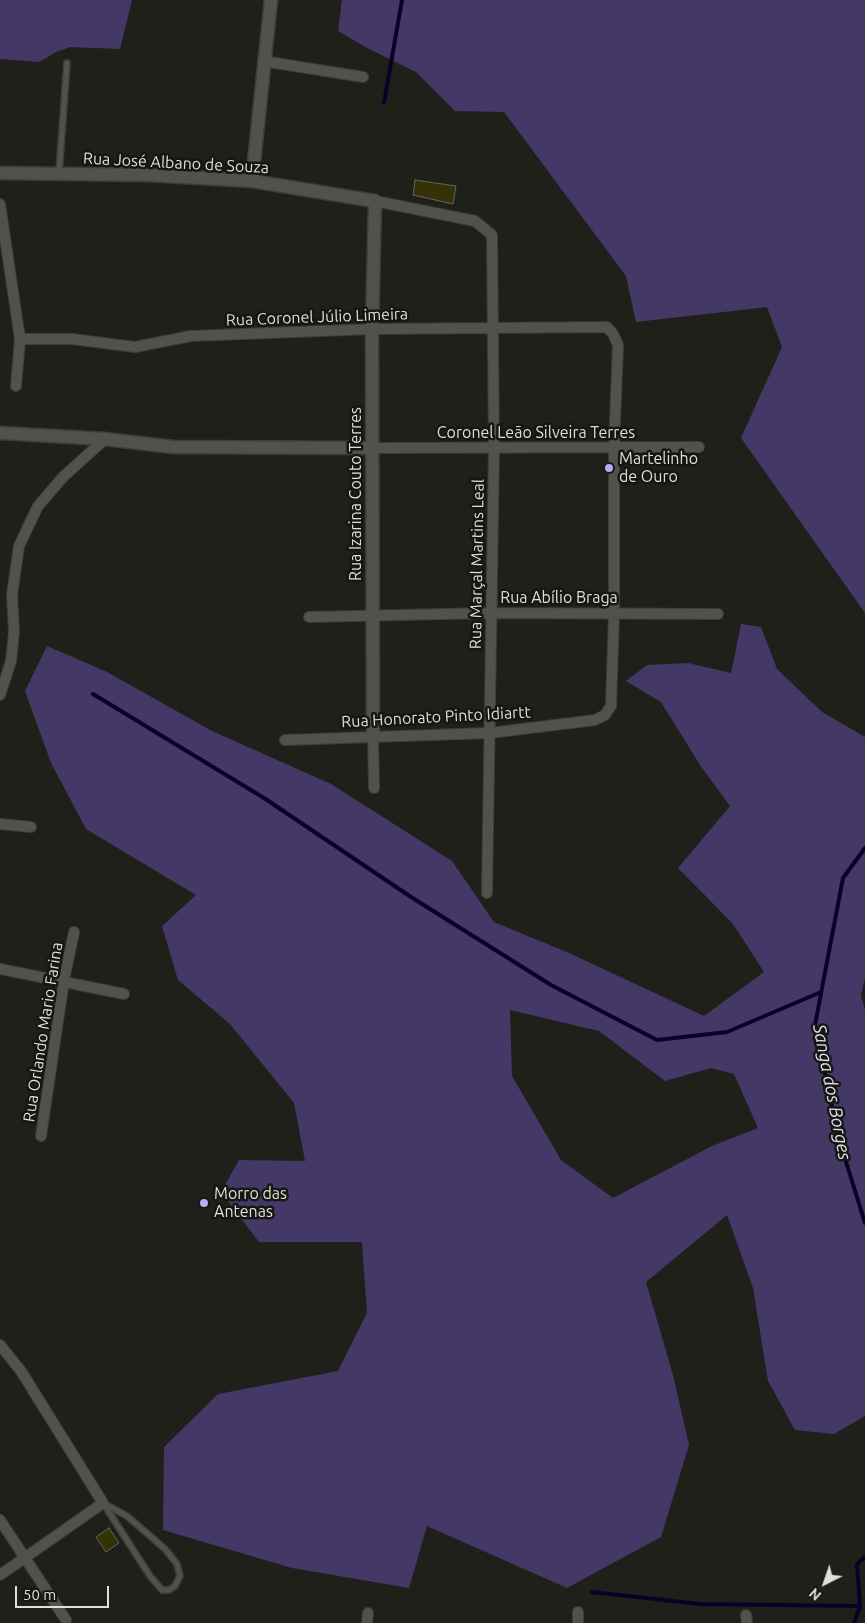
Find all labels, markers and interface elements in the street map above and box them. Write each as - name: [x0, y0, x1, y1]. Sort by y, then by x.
- street label: Rua José Albano de Souza: [82, 149, 270, 177]
- street label: Rua Coronel Júlio Limeira: [226, 304, 408, 330]
- street label: Rua Izarina Couto Terres: [346, 407, 366, 581]
- street label: Coronel Leão Silveira Terres: [437, 423, 635, 443]
- place label: Martelinho de Ouro: [619, 449, 698, 487]
- marker: Martelinho de Ouro: [603, 462, 615, 474]
- street label: Rua Marçal Martins Leal: [466, 479, 488, 649]
- street label: Rua Abílio Braga: [500, 588, 618, 608]
- street label: Rua Honorato Pinto Idiartt: [341, 702, 531, 732]
- street label: Rua Orlando Mario Farina: [19, 941, 67, 1123]
- water label: Sanga dos Borges: [808, 1022, 856, 1162]
- place label: Morro das Antenas: [214, 1184, 287, 1222]
- marker: Morro das Antenas: [198, 1197, 210, 1209]
- north arrow: [800, 1558, 850, 1608]
- scale bar: [18, 1576, 111, 1608]
- text: N: [806, 1585, 824, 1604]
- text: 50 m: [23, 1586, 56, 1603]

